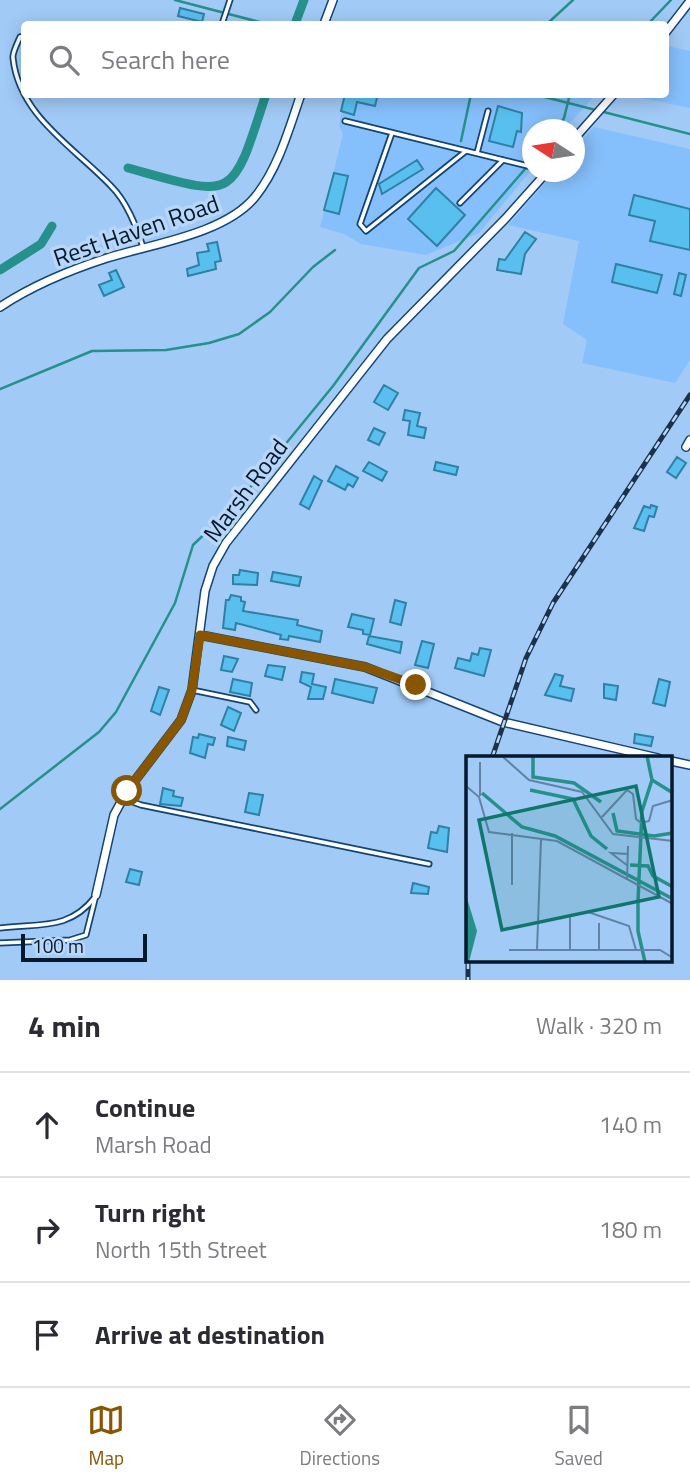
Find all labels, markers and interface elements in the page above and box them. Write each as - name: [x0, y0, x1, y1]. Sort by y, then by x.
- search box: [21, 21, 669, 98]
- text: Search here: [101, 40, 230, 79]
- icon: search: [45, 41, 83, 79]
- north arrow: [522, 119, 585, 182]
- street label: Rest Haven Road: [48, 185, 224, 275]
- street label: Marsh Road: [194, 431, 296, 549]
- route end: [400, 669, 431, 700]
- inset map: [466, 756, 672, 962]
- route start: [111, 775, 142, 806]
- scale bar: [21, 931, 147, 963]
- text: 100 m: [32, 931, 84, 960]
- text: 4 min: [28, 1003, 101, 1049]
- text: Walk · 320 m: [536, 1008, 662, 1043]
- text: Continue: [95, 1088, 195, 1127]
- icon: ahead: [28, 1106, 66, 1144]
- text: 140 m: [599, 1107, 662, 1142]
- text: Marsh Road: [95, 1127, 212, 1162]
- text: Turn right: [95, 1193, 206, 1232]
- icon: right: [28, 1211, 66, 1249]
- text: 180 m: [599, 1212, 662, 1247]
- text: North 15th Street: [95, 1232, 267, 1267]
- text: Arrive at destination: [95, 1315, 325, 1354]
- icon: arrive: [28, 1316, 66, 1354]
- tab: Map: [87, 1401, 125, 1472]
- tab: Directions: [300, 1401, 380, 1472]
- tab: Saved: [554, 1401, 603, 1472]

